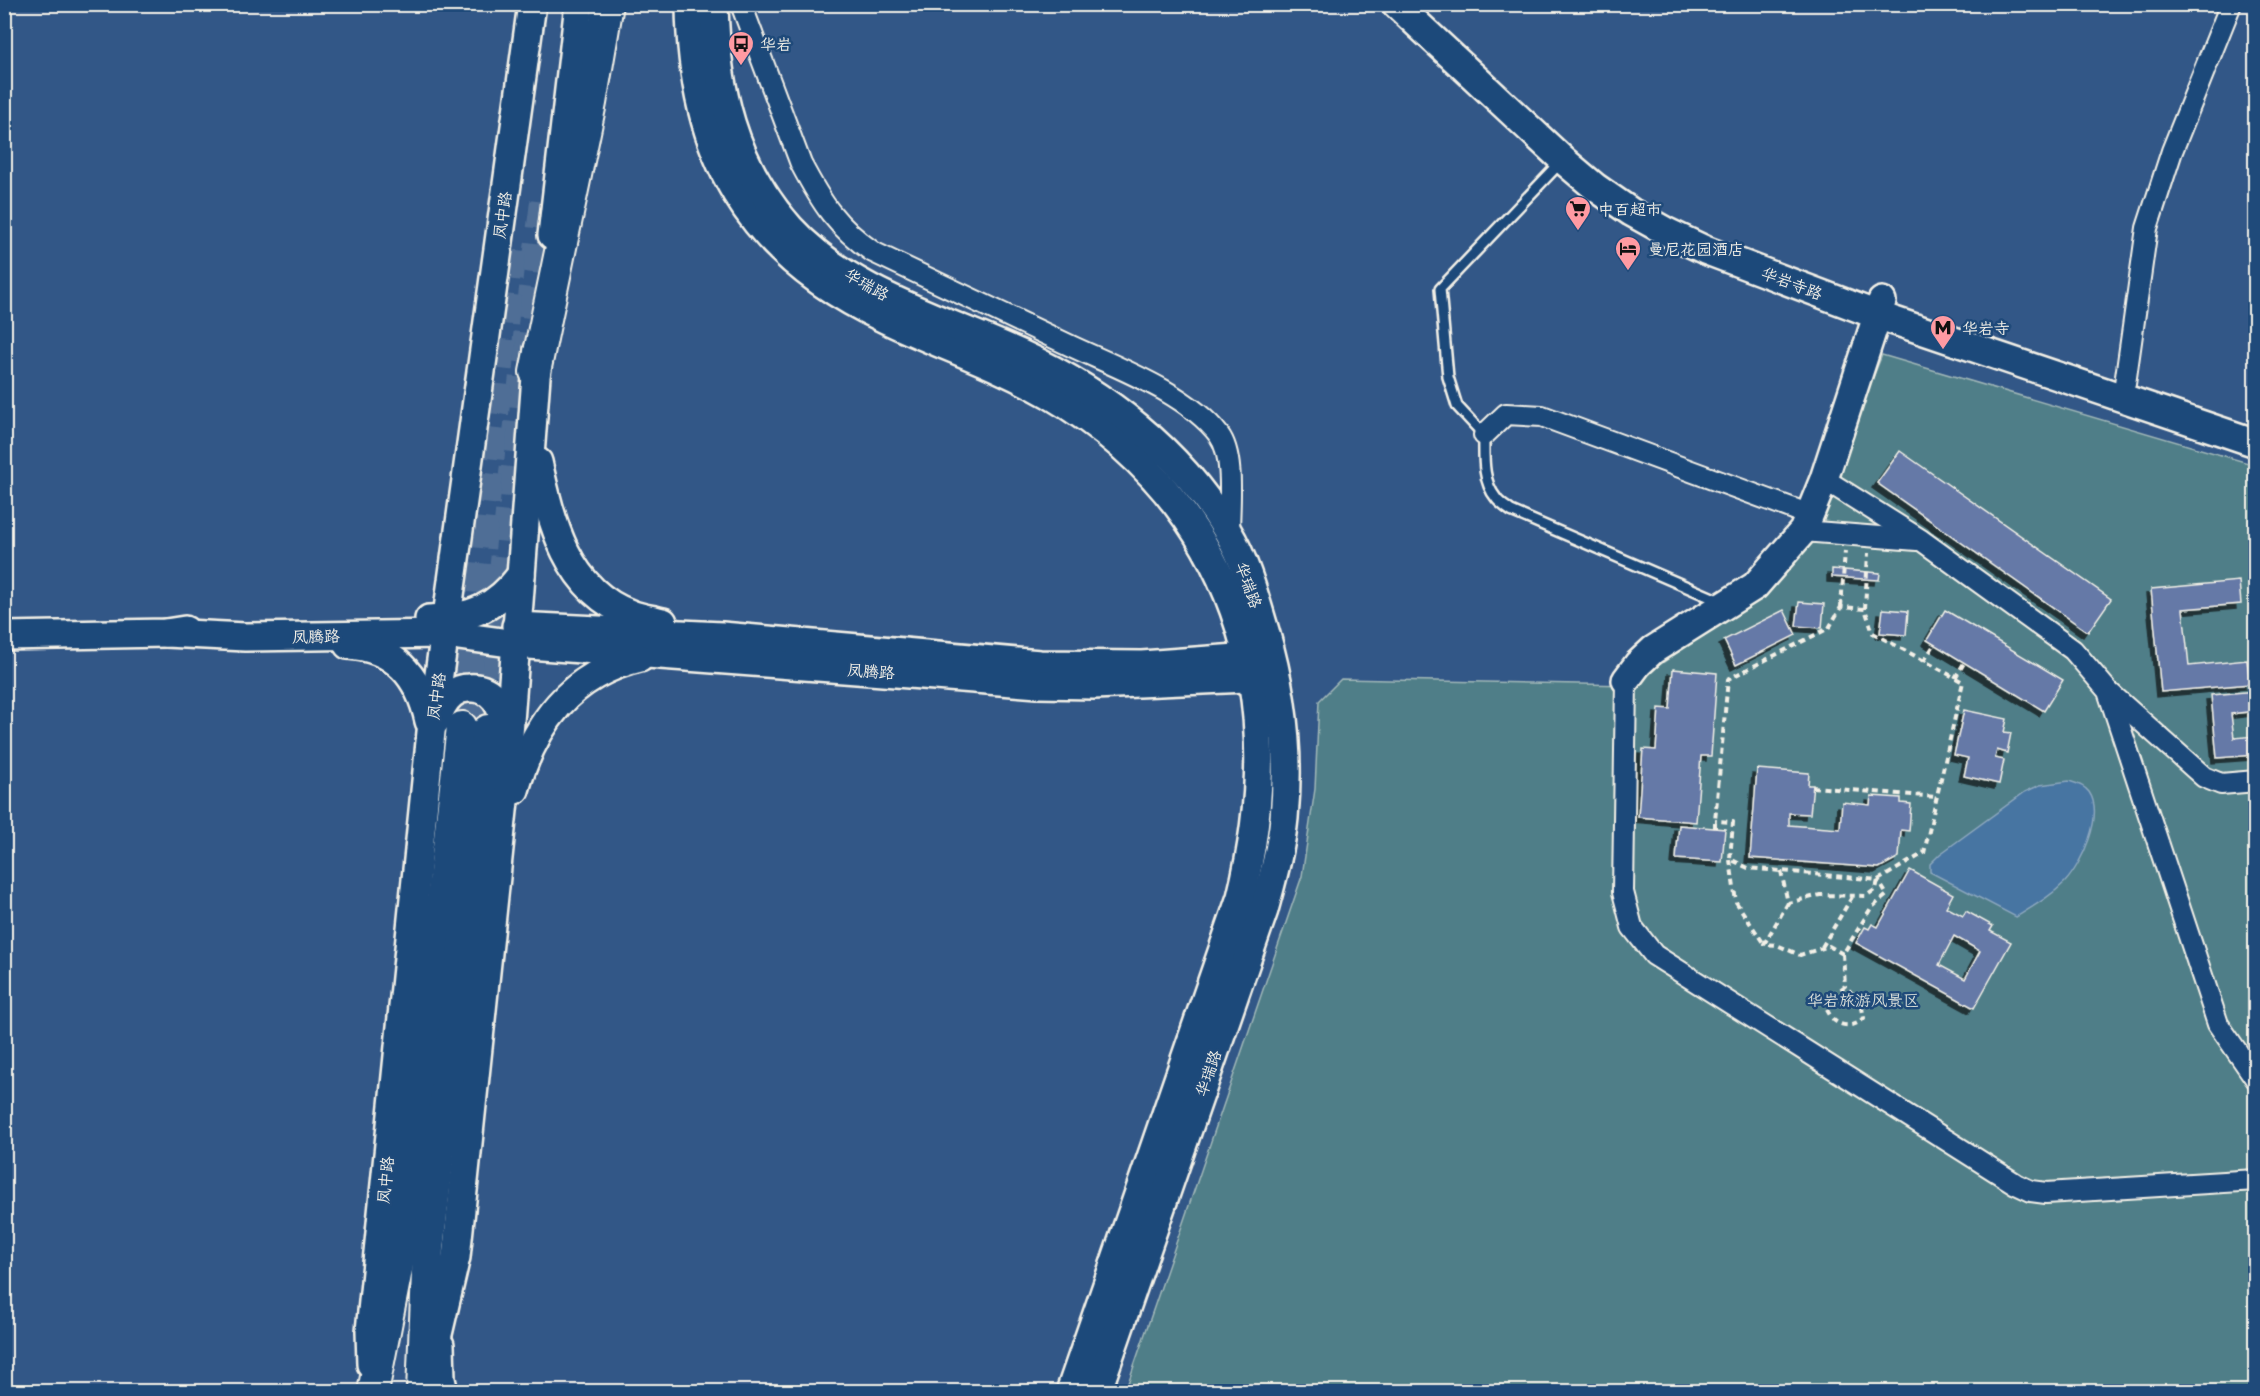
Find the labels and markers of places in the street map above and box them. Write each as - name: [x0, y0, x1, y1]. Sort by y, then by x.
- bus stop icon: 华岩: [726, 29, 756, 67]
- place label: 华岩: [760, 35, 792, 55]
- supermarket icon: 中百超市: [1563, 194, 1593, 232]
- place label: 中百超市: [1598, 200, 1662, 220]
- hotel icon: 曼尼花园酒店: [1613, 234, 1643, 272]
- place label: 曼尼花园酒店: [1648, 240, 1744, 260]
- metro station icon: 华岩寺: [1928, 313, 1958, 351]
- place label: 华岩寺: [1962, 319, 2010, 339]

